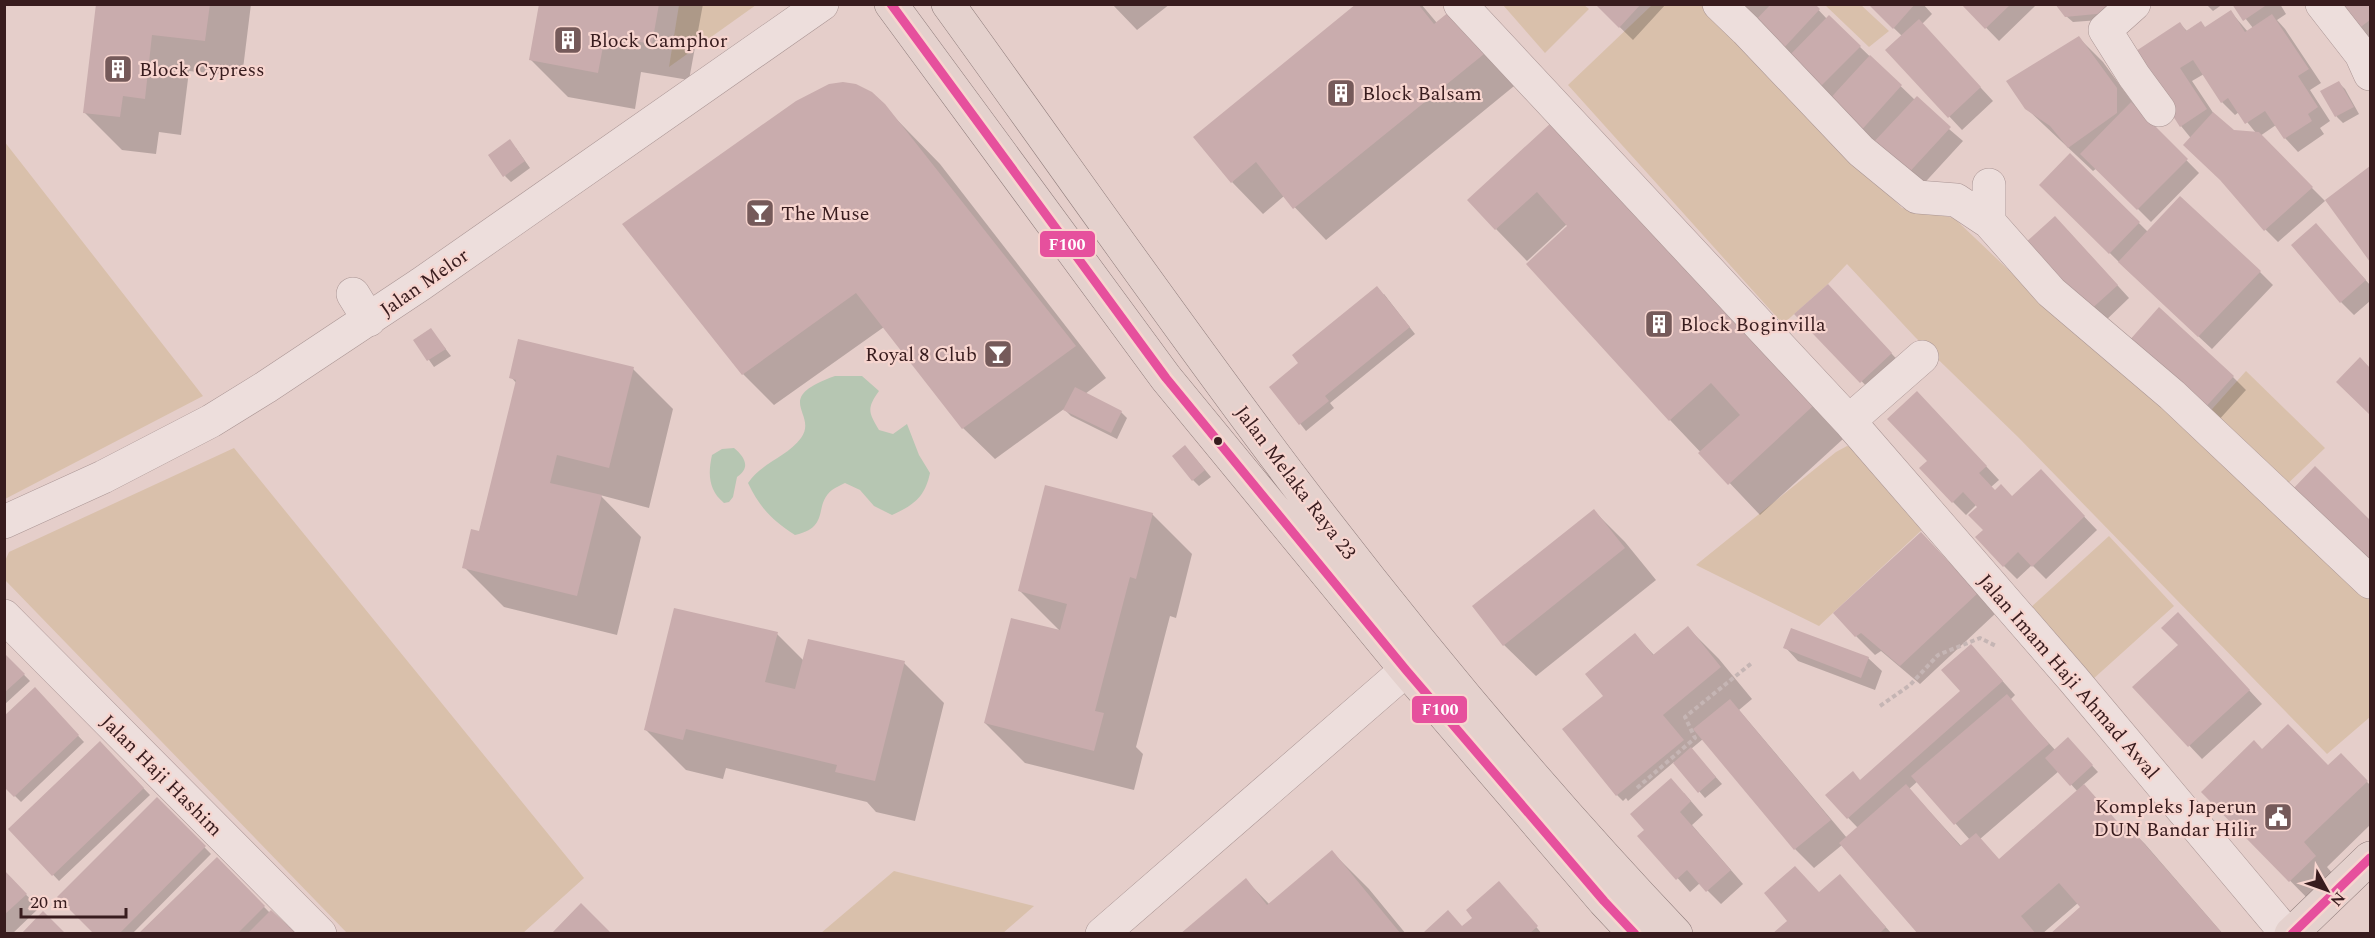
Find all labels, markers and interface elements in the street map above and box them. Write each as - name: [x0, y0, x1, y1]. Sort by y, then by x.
- building icon: Block Camphor: [552, 24, 584, 56]
- place label: Block Camphor: [589, 26, 728, 56]
- building icon: Block Cypress: [102, 53, 134, 85]
- place label: Block Cypress: [139, 55, 265, 85]
- building icon: Block Balsam: [1325, 77, 1357, 109]
- place label: Block Balsam: [1362, 79, 1482, 109]
- bar icon: The Muse: [744, 197, 776, 229]
- place label: The Muse: [781, 199, 870, 229]
- line badge: F100: [1039, 230, 1096, 258]
- text: F100: [1048, 233, 1086, 257]
- street label: Jalan Melor: [374, 241, 475, 325]
- building icon: Block Boginvilla: [1643, 308, 1675, 340]
- place label: Block Boginvilla: [1680, 310, 1826, 340]
- bar icon: Royal 8 Club: [982, 338, 1014, 370]
- place label: Royal 8 Club: [865, 340, 977, 370]
- street label: Jalan Melaka Raya 23: [1227, 399, 1363, 566]
- unlabelled marker: [1212, 435, 1224, 447]
- street label: Jalan Imam Haji Ahmad Awal: [1970, 567, 2166, 786]
- line badge: F100: [1411, 695, 1468, 724]
- text: F100: [1421, 698, 1459, 722]
- street label: Jalan Haji Hashim: [93, 708, 229, 844]
- place label: Kompleks Japerun DUN Bandar Hilir: [2094, 792, 2257, 845]
- public building icon: Kompleks Japerun DUN Bandar Hilir: [2262, 801, 2294, 833]
- north arrow: [2297, 860, 2357, 920]
- scale bar: [21, 881, 126, 919]
- text: N: [2324, 886, 2351, 912]
- text: 20 m: [30, 889, 68, 916]

